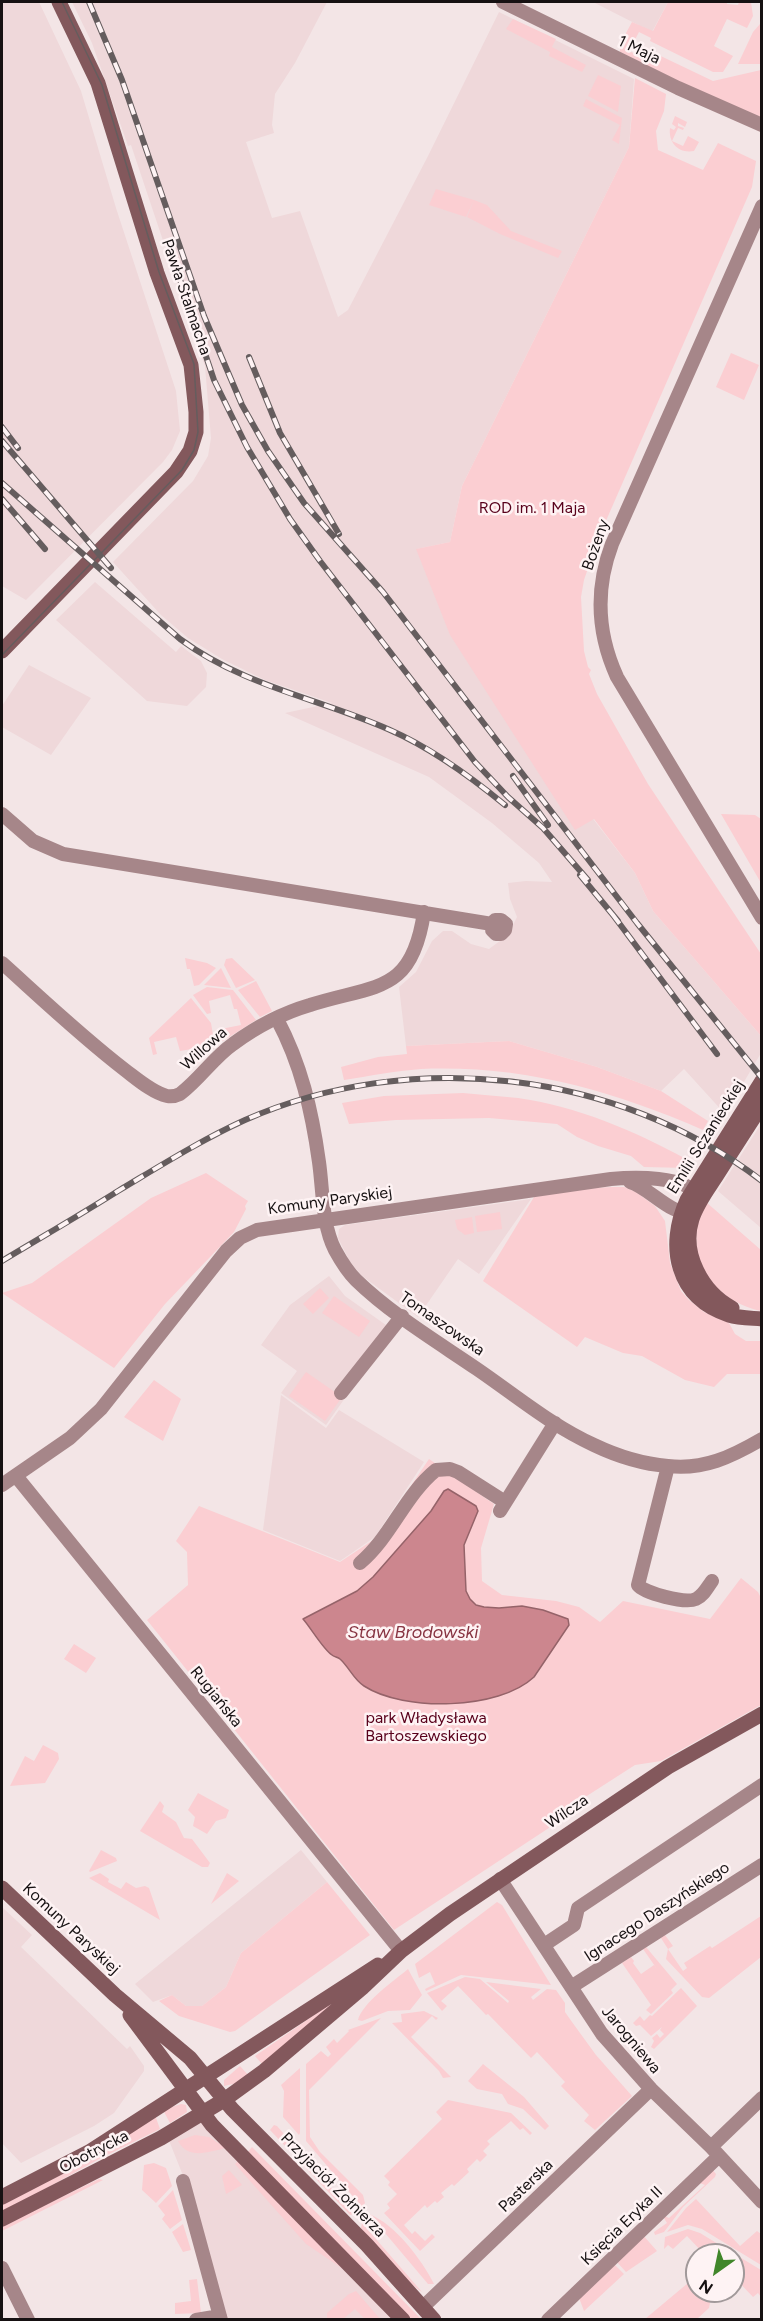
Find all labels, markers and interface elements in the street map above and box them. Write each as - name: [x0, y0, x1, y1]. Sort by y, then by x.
- street label: 1 Maja: [615, 32, 663, 68]
- street label: Pawła Stalmacha: [157, 237, 215, 357]
- park label: ROD im. 1 Maja: [479, 498, 585, 518]
- street label: Bożeny: [578, 517, 614, 573]
- street label: Willowa: [177, 1023, 231, 1075]
- street label: Emilii Sczanieckiej: [663, 1076, 749, 1198]
- street label: Komuny Paryskiej: [266, 1183, 394, 1219]
- street label: Tomaszowska: [396, 1288, 488, 1360]
- water label: Staw Brodowski: [347, 1622, 479, 1644]
- street label: Rugiańska: [186, 1663, 246, 1731]
- park label: park Władysława Bartoszewskiego: [365, 1708, 487, 1746]
- street label: Wilcza: [542, 1791, 592, 1833]
- street label: Ignacego Daszyńskiego: [581, 1858, 733, 1966]
- street label: Komuny Paryskiej: [18, 1879, 124, 1979]
- street label: Jarogniewa: [597, 2002, 665, 2078]
- street label: Obotrycka: [56, 2126, 132, 2178]
- street label: Przyjaciół Żołnierza: [277, 2129, 389, 2241]
- street label: Pasterska: [495, 2155, 557, 2217]
- street label: Księcia Eryka II: [577, 2182, 667, 2270]
- north arrow: [685, 2243, 745, 2303]
- text: N: [696, 2276, 716, 2298]

